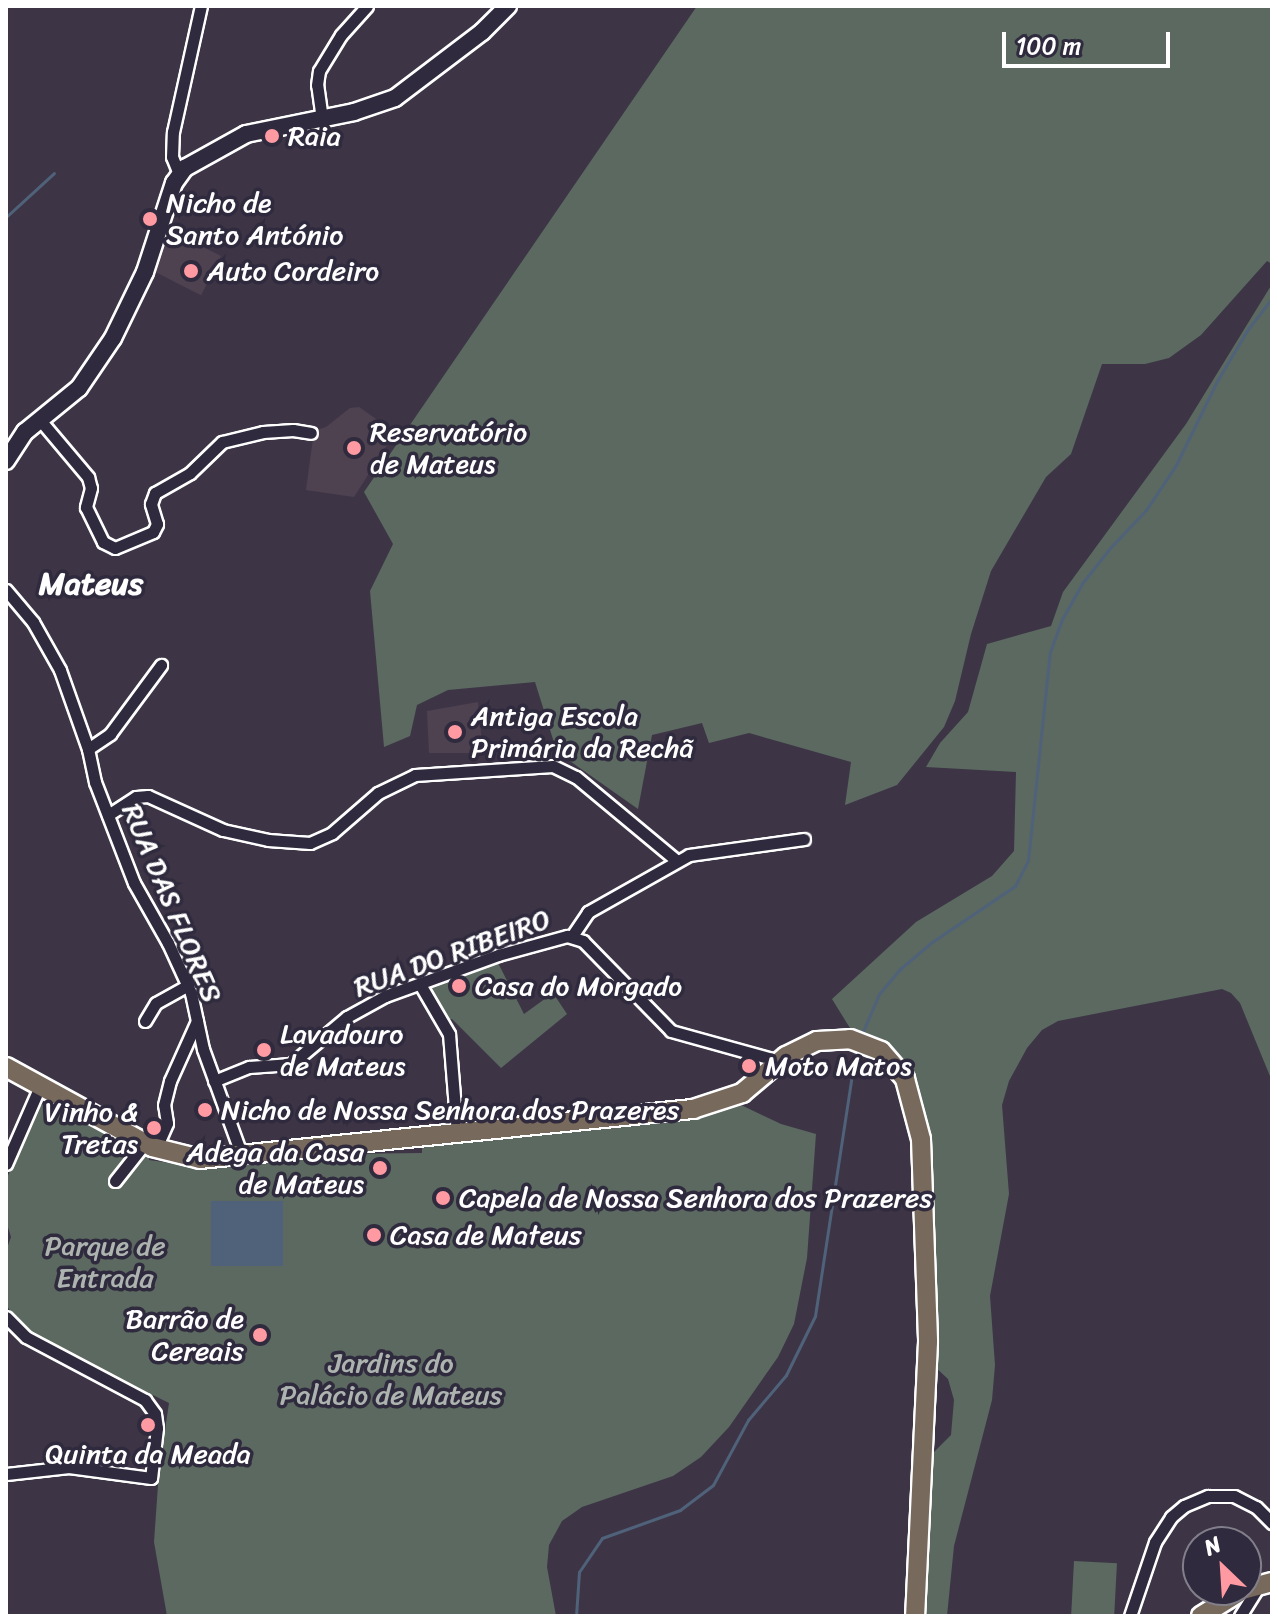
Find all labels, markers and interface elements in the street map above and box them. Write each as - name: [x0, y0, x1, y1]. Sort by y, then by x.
- scale bar: [1006, 16, 1174, 66]
- text: 100 m: [1016, 25, 1081, 67]
- place label: Raia: [288, 119, 341, 153]
- marker: Raia: [263, 127, 281, 145]
- place label: Nicho de Santo António: [166, 186, 344, 252]
- marker: Nicho de Santo António: [141, 210, 159, 228]
- place label: Auto Cordeiro: [207, 254, 380, 288]
- marker: Auto Cordeiro: [182, 262, 200, 280]
- place label: Reservatório de Mateus: [370, 415, 527, 481]
- marker: Reservatório de Mateus: [345, 439, 363, 457]
- district label: Mateus: [39, 565, 143, 603]
- place label: Antiga Escola Primária da Rechã: [471, 699, 693, 765]
- marker: Antiga Escola Primária da Rechã: [446, 723, 464, 741]
- street label: RUA DAS FLORES: [114, 797, 230, 1009]
- street label: RUA DO RIBEIRO: [349, 902, 555, 1004]
- place label: Casa do Morgado: [475, 969, 682, 1003]
- marker: Casa do Morgado: [450, 977, 468, 995]
- place label: Lavadouro de Mateus: [280, 1017, 408, 1083]
- marker: Lavadouro de Mateus: [255, 1041, 273, 1059]
- place label: Moto Matos: [765, 1049, 912, 1083]
- marker: Moto Matos: [740, 1057, 758, 1075]
- place label: Nicho de Nossa Senhora dos Prazeres: [221, 1093, 681, 1127]
- place label: Vinho & Tretas: [45, 1095, 138, 1161]
- marker: Nicho de Nossa Senhora dos Prazeres: [196, 1101, 214, 1119]
- marker: Vinho & Tretas: [145, 1119, 163, 1137]
- place label: Adega da Casa de Mateus: [186, 1135, 364, 1201]
- marker: Adega da Casa de Mateus: [371, 1159, 389, 1177]
- place label: Capela de Nossa Senhora dos Prazeres: [459, 1181, 932, 1215]
- marker: Capela de Nossa Senhora dos Prazeres: [434, 1189, 452, 1207]
- place label: Casa de Mateus: [390, 1218, 584, 1252]
- marker: Casa de Mateus: [365, 1226, 383, 1244]
- park label: Parque de Entrada: [44, 1229, 166, 1295]
- place label: Barrão de Cereais: [125, 1302, 244, 1368]
- marker: Barrão de Cereais: [251, 1326, 269, 1344]
- park label: Jardins do Palácio de Mateus: [279, 1346, 503, 1412]
- marker: Quinta da Meada: [139, 1416, 157, 1434]
- place label: Quinta da Meada: [45, 1437, 251, 1471]
- text: N: [1197, 1525, 1228, 1567]
- north arrow: [1182, 1526, 1262, 1606]

